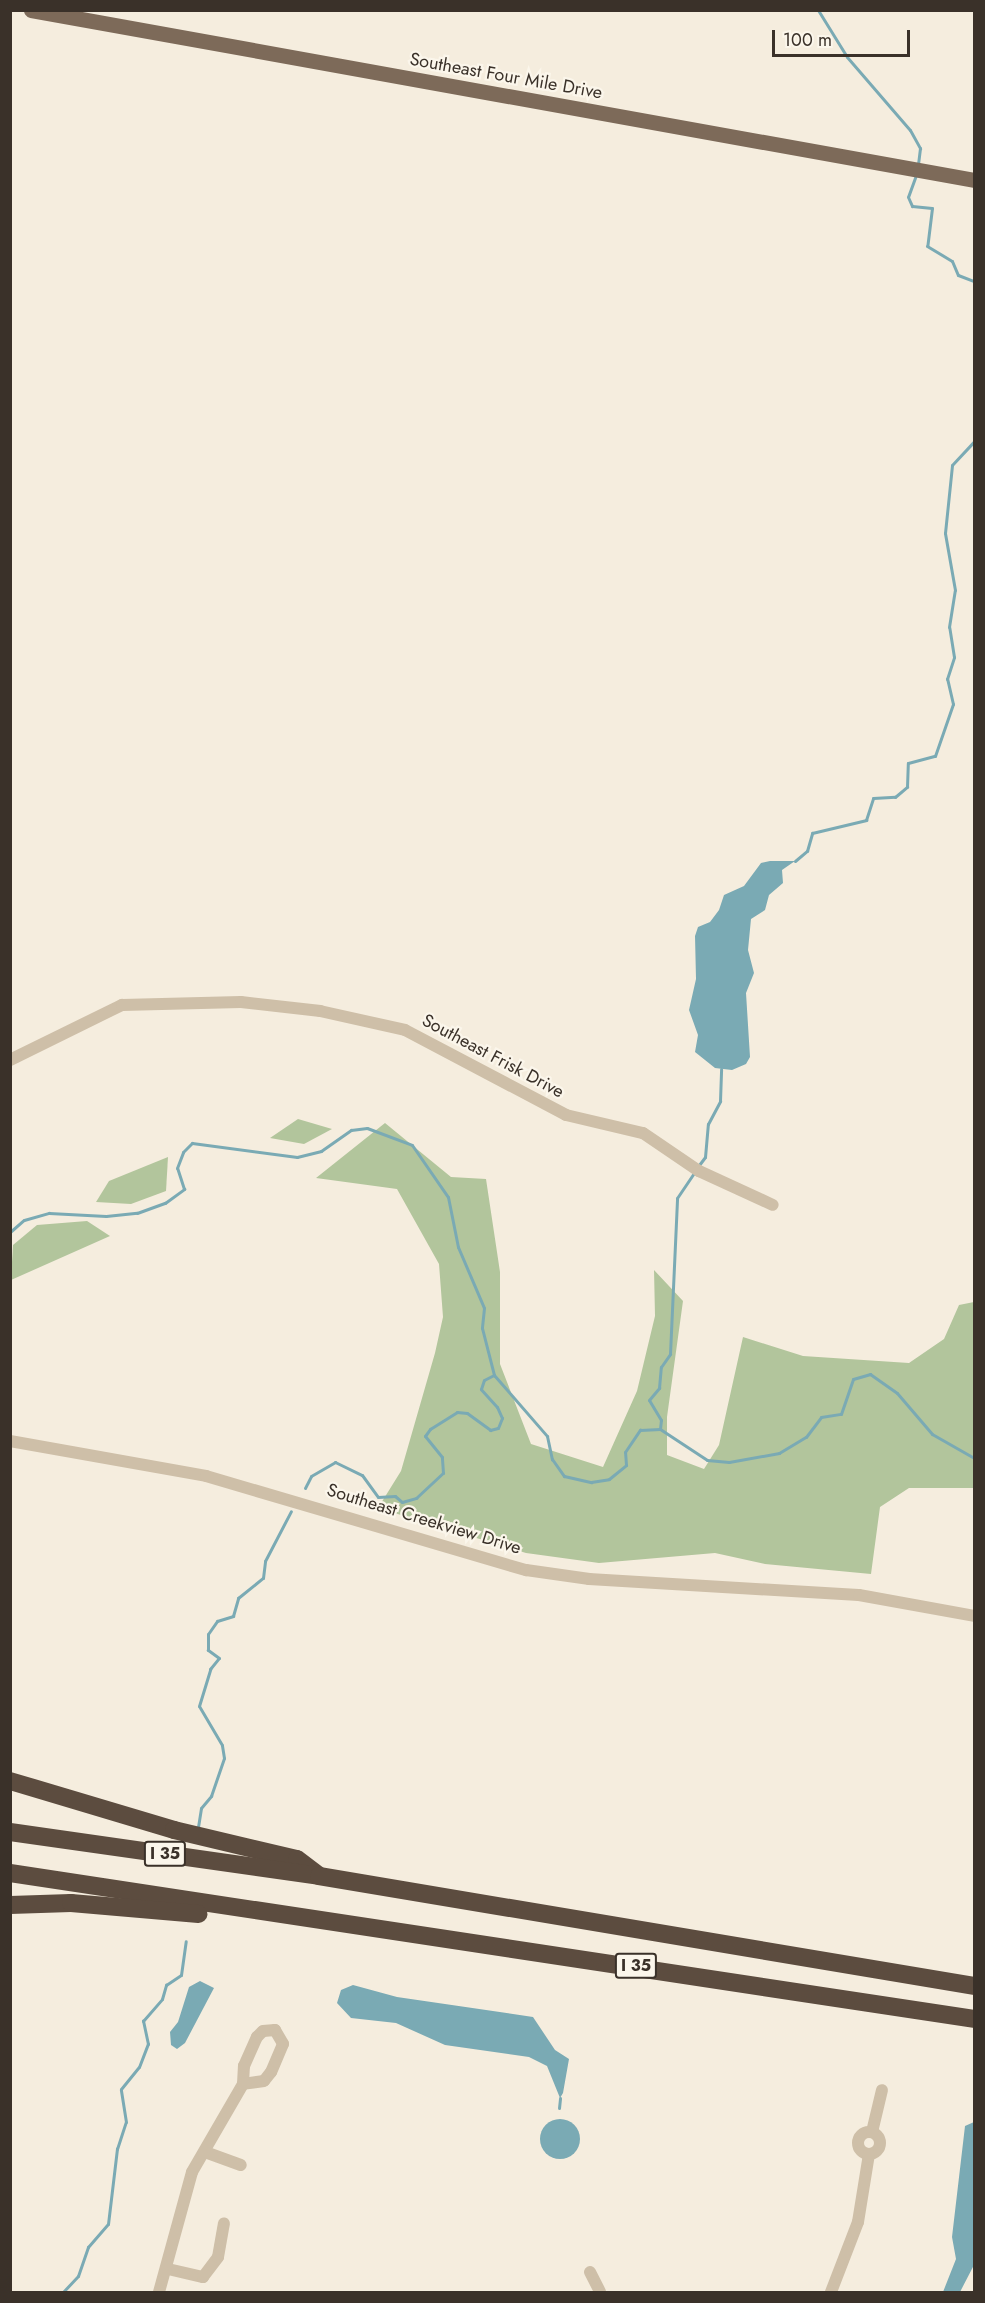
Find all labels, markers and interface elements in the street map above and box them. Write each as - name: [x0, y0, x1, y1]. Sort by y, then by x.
- scale bar: [775, 18, 913, 56]
- text: 100 m: [783, 27, 832, 53]
- street label: Southeast Four Mile Drive: [408, 48, 604, 104]
- street label: Southeast Frisk Drive: [418, 1009, 568, 1103]
- street label: Southeast Creekview Drive: [324, 1479, 524, 1559]
- road number: I 35: [142, 1841, 188, 1867]
- road number: I 35: [614, 1953, 658, 1979]

